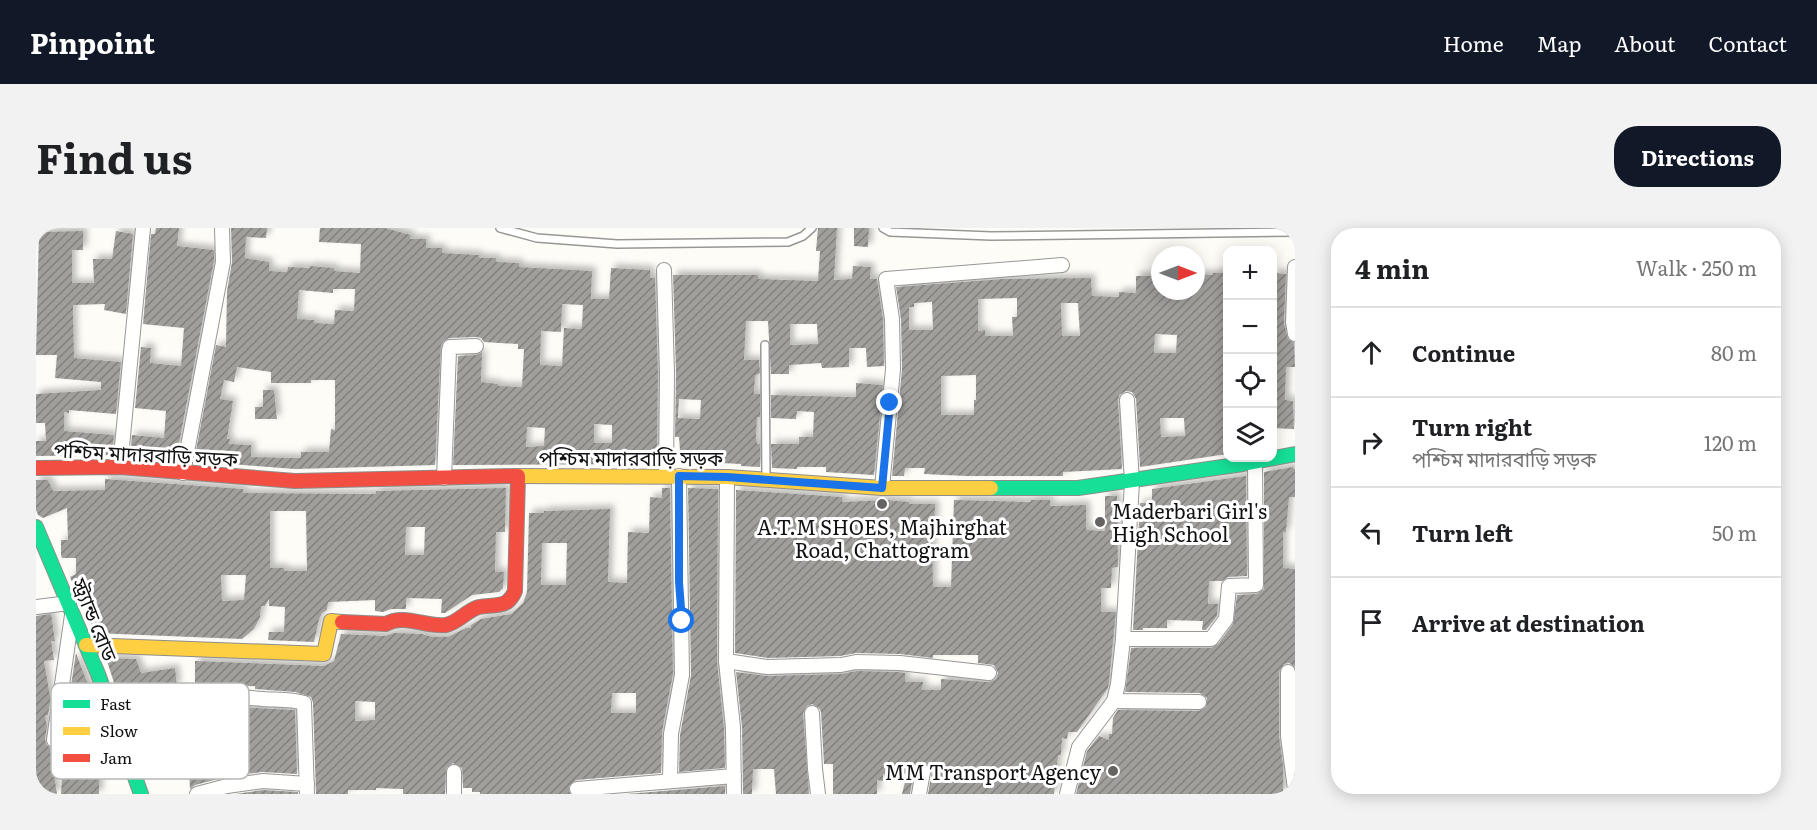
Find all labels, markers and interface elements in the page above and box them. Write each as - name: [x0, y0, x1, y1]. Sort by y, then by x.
- text: Pinpoint: [30, 21, 155, 63]
- text: Home: [1443, 27, 1504, 58]
- text: Map: [1537, 27, 1581, 58]
- text: About: [1614, 27, 1676, 58]
- text: Contact: [1709, 27, 1787, 58]
- text: Find us: [36, 125, 193, 187]
- button: Directions: [1614, 126, 1781, 187]
- north arrow: [1151, 246, 1205, 300]
- map controls: [1223, 246, 1277, 462]
- button: +: [1223, 246, 1277, 300]
- text: 4 min: [1355, 248, 1429, 287]
- text: Walk · 250 m: [1636, 252, 1757, 282]
- button: −: [1223, 300, 1277, 354]
- icon: ahead: [1355, 336, 1388, 369]
- text: Continue: [1412, 336, 1515, 369]
- text: 80 m: [1711, 337, 1757, 367]
- button: locate: [1223, 354, 1277, 408]
- route end: [876, 389, 902, 415]
- button: layers: [1223, 408, 1277, 462]
- text: Turn right: [1412, 410, 1532, 443]
- icon: right: [1355, 426, 1388, 459]
- text: 120 m: [1704, 427, 1757, 457]
- street label: পশ্চিম মাদারবাড়ি সড়ক: [53, 433, 240, 473]
- street label: পশ্চিম মাদারবাড়ি সড়ক: [539, 442, 724, 472]
- text: পশ্চিম মাদারবাড়ি সড়ক: [1412, 443, 1596, 473]
- place label: Maderbari Girl's High School: [1112, 495, 1267, 548]
- marker: A.T.M SHOES, Majhirghat Road, Chattogram: [875, 497, 889, 511]
- place label: A.T.M SHOES, Majhirghat Road, Chattogram: [757, 511, 1007, 564]
- marker: Maderbari Girl's High School: [1093, 515, 1107, 529]
- icon: left: [1355, 516, 1388, 549]
- text: Turn left: [1412, 516, 1513, 549]
- text: 50 m: [1712, 517, 1757, 547]
- street label: স্ট্র্যান্ড রোড: [65, 572, 127, 666]
- icon: arrive: [1355, 606, 1388, 639]
- text: Arrive at destination: [1412, 606, 1645, 639]
- route start: [668, 607, 694, 633]
- legend: [51, 683, 249, 779]
- text: Fast: [100, 691, 132, 715]
- text: Slow: [100, 718, 138, 742]
- text: Jam: [100, 745, 133, 769]
- place label: MM Transport Agency: [885, 756, 1101, 786]
- marker: MM Transport Agency: [1106, 764, 1120, 778]

